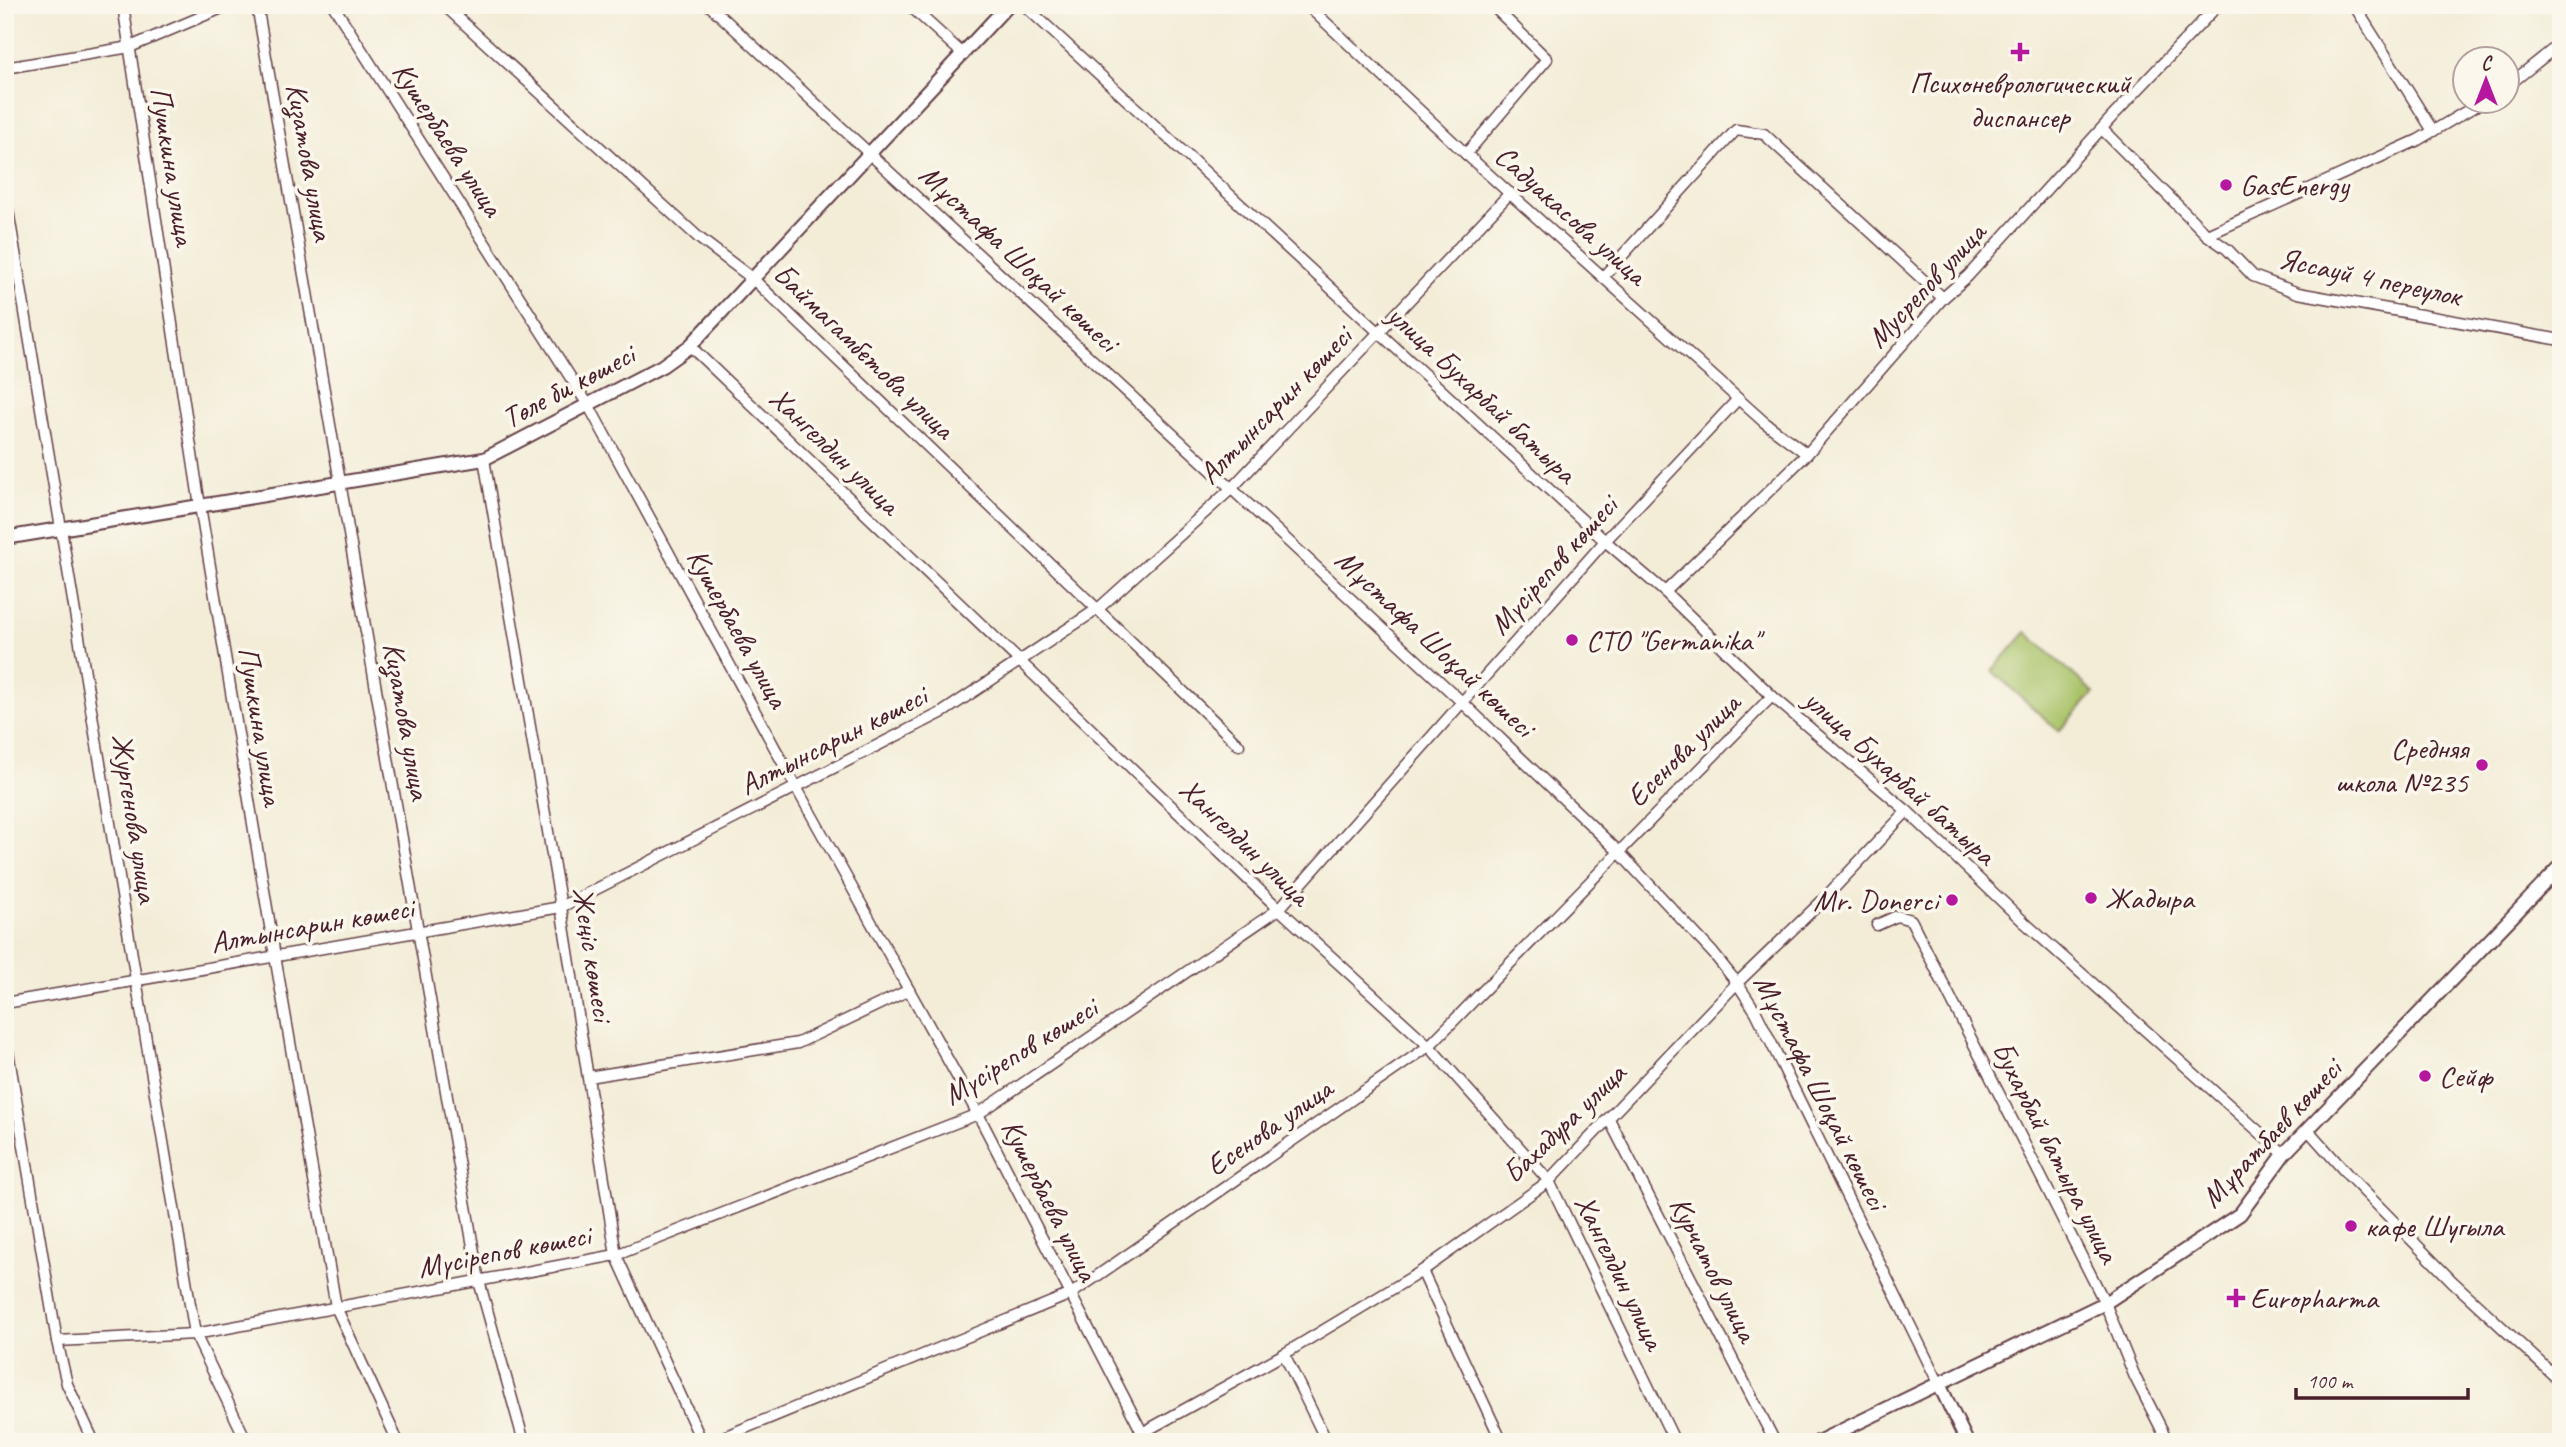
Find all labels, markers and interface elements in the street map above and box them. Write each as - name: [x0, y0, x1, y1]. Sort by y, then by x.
- marker: Психоневрологический диспансер: [2010, 42, 2030, 62]
- north arrow: [2450, 46, 2520, 116]
- text: С: [2481, 52, 2493, 76]
- street label: Кушербаева улица: [384, 55, 513, 225]
- place label: Психоневрологический диспансер: [1909, 64, 2132, 136]
- street label: Кизатова улица: [277, 80, 343, 245]
- street label: Пушкина улица: [142, 84, 205, 251]
- street label: Садуакасова улица: [1487, 137, 1657, 295]
- street label: Мұстафа Шоқай көшесі: [911, 156, 1129, 362]
- place label: GasEnergy: [2240, 166, 2351, 204]
- marker: GasEnergy: [2218, 177, 2234, 193]
- street label: Мусрепов улица: [1858, 212, 1996, 356]
- street label: Яссауй 4 переулок: [2276, 239, 2467, 315]
- street label: Баймагамбетова улица: [765, 255, 964, 449]
- street label: улица Бухарбай батыра: [1378, 295, 1586, 493]
- street label: Алтынсарин көшесі: [1190, 316, 1362, 492]
- street label: Төле би көшесі: [495, 334, 644, 437]
- street label: Хангелдин улица: [762, 379, 910, 525]
- street label: Мүсірепов көшесі: [1480, 485, 1628, 643]
- street label: Мұстафа Шоқай көшесі: [1327, 541, 1545, 747]
- street label: Кушербаева улица: [679, 542, 798, 716]
- place label: СТО "Germanika": [1586, 621, 1765, 659]
- marker: СТО "Germanika": [1564, 632, 1580, 648]
- street label: Кизатова улица: [374, 639, 440, 804]
- street label: Пушкина улица: [230, 644, 293, 811]
- street label: Алтынсарин көшесі: [733, 675, 936, 804]
- street label: улица Бухарбай батыра: [1795, 679, 2005, 874]
- street label: Есенова улица: [1618, 683, 1750, 815]
- place label: Средняя школа №235: [2335, 729, 2471, 801]
- street label: Жургенова улица: [103, 731, 167, 907]
- marker: Средняя школа №235: [2474, 757, 2490, 773]
- street label: Хангелдин улица: [1172, 770, 1320, 916]
- place label: Жадыра: [2105, 879, 2196, 917]
- place label: Mr. Donerci: [1813, 881, 1941, 919]
- street label: Жеңіс көшесі: [564, 884, 623, 1027]
- street label: Алтынсарин көшесі: [208, 888, 420, 962]
- marker: Жадыра: [2083, 890, 2099, 906]
- marker: Mr. Donerci: [1944, 892, 1960, 908]
- street label: Мұстафа Шоқай көшесі: [1745, 968, 1898, 1219]
- street label: Мүсірепов көшесі: [936, 987, 1107, 1113]
- street label: Бухарбай батыра улица: [1984, 1035, 2129, 1271]
- street label: Мұратбаев көшесі: [2192, 1048, 2352, 1215]
- street label: Бахадура улица: [1494, 1053, 1635, 1191]
- place label: Сейф: [2439, 1057, 2495, 1095]
- street label: Есенова улица: [1198, 1068, 1342, 1184]
- marker: Сейф: [2417, 1068, 2433, 1084]
- street label: Кушербаева улица: [993, 1113, 1108, 1289]
- street label: Хангелдин улица: [1566, 1189, 1675, 1358]
- street label: Курчатов улица: [1661, 1190, 1768, 1350]
- place label: кафе Шугыла: [2365, 1207, 2505, 1245]
- street label: Мүсірепов көшесі: [415, 1215, 597, 1286]
- marker: кафе Шугыла: [2343, 1218, 2359, 1234]
- place label: Europharma: [2250, 1279, 2380, 1317]
- marker: Europharma: [2228, 1290, 2244, 1306]
- scale bar: [2296, 1356, 2468, 1400]
- text: 100 m: [2307, 1368, 2354, 1394]

